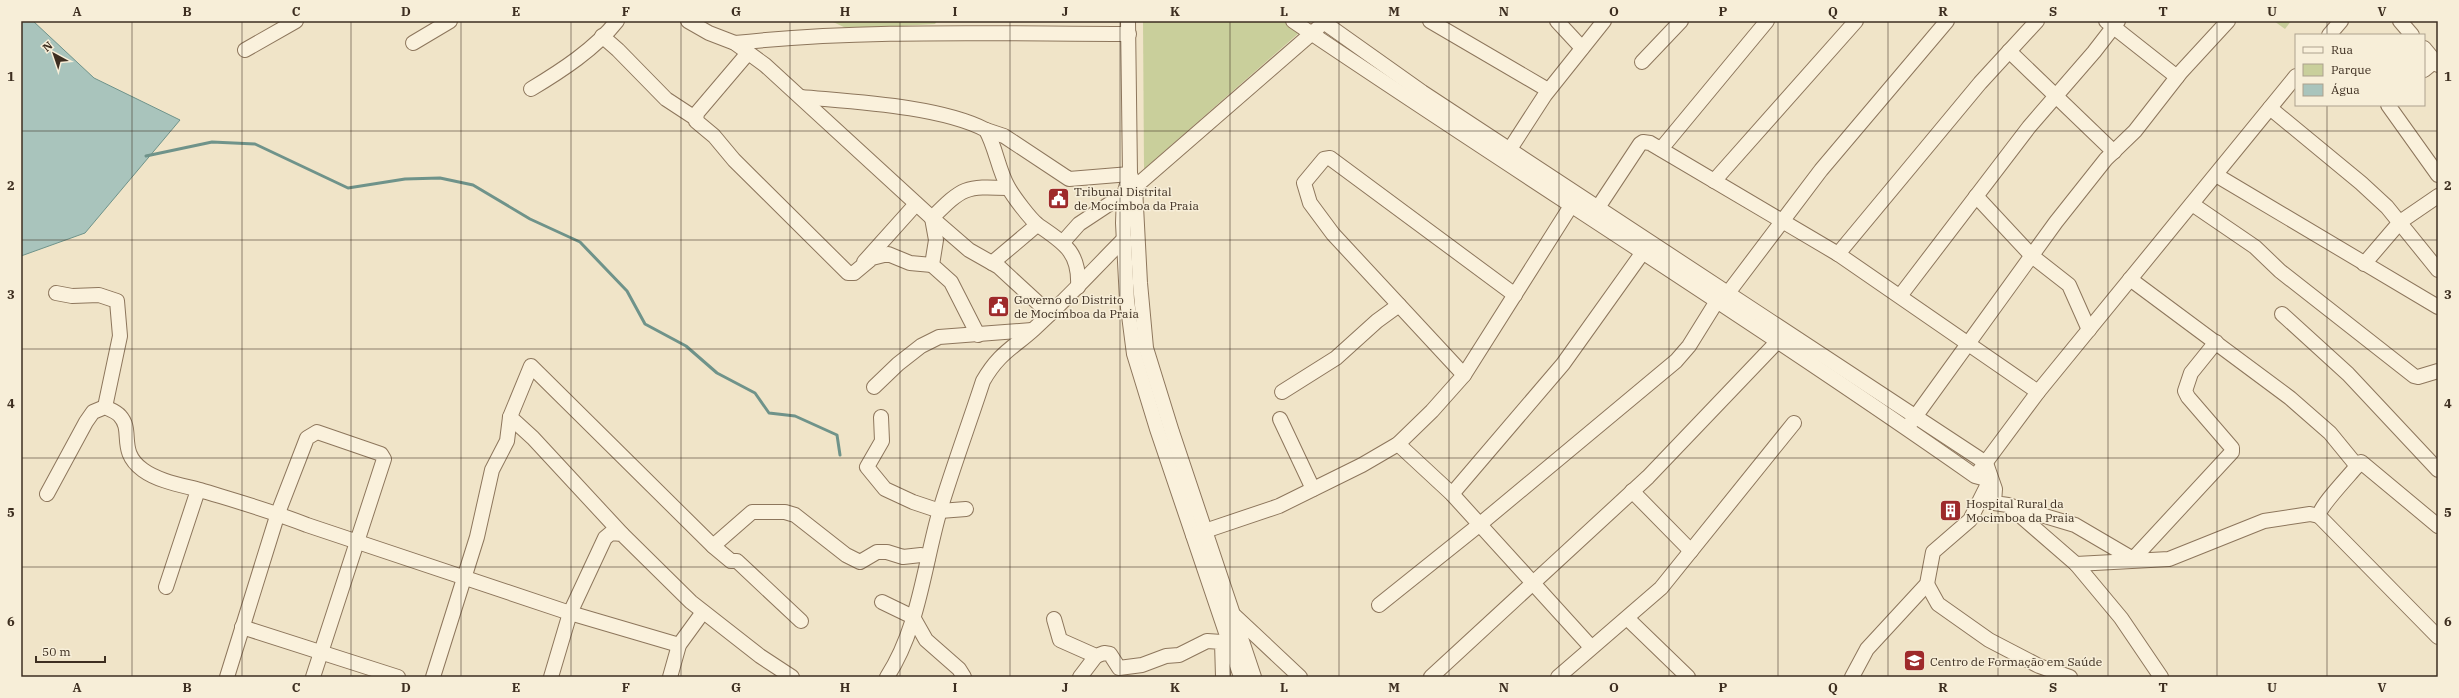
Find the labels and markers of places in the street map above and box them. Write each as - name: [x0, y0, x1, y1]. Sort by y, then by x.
- place label: Tribunal Distrital de Mocímboa da Praia: [1074, 184, 1199, 213]
- public building icon: Tribunal Distrital de Mocímboa da Praia: [1046, 185, 1072, 211]
- place label: Governo do Distrito de Mocímboa da Praia: [1014, 292, 1139, 321]
- public building icon: Governo do Distrito de Mocímboa da Praia: [986, 293, 1012, 319]
- place label: Hospital Rural da Mocimboa da Praia: [1966, 496, 2075, 525]
- building icon: Hospital Rural da Mocimboa da Praia: [1937, 497, 1963, 523]
- school or university icon: Centro de Formação em Saúde: [1901, 648, 1927, 674]
- place label: Centro de Formação em Saúde: [1930, 654, 2102, 669]

